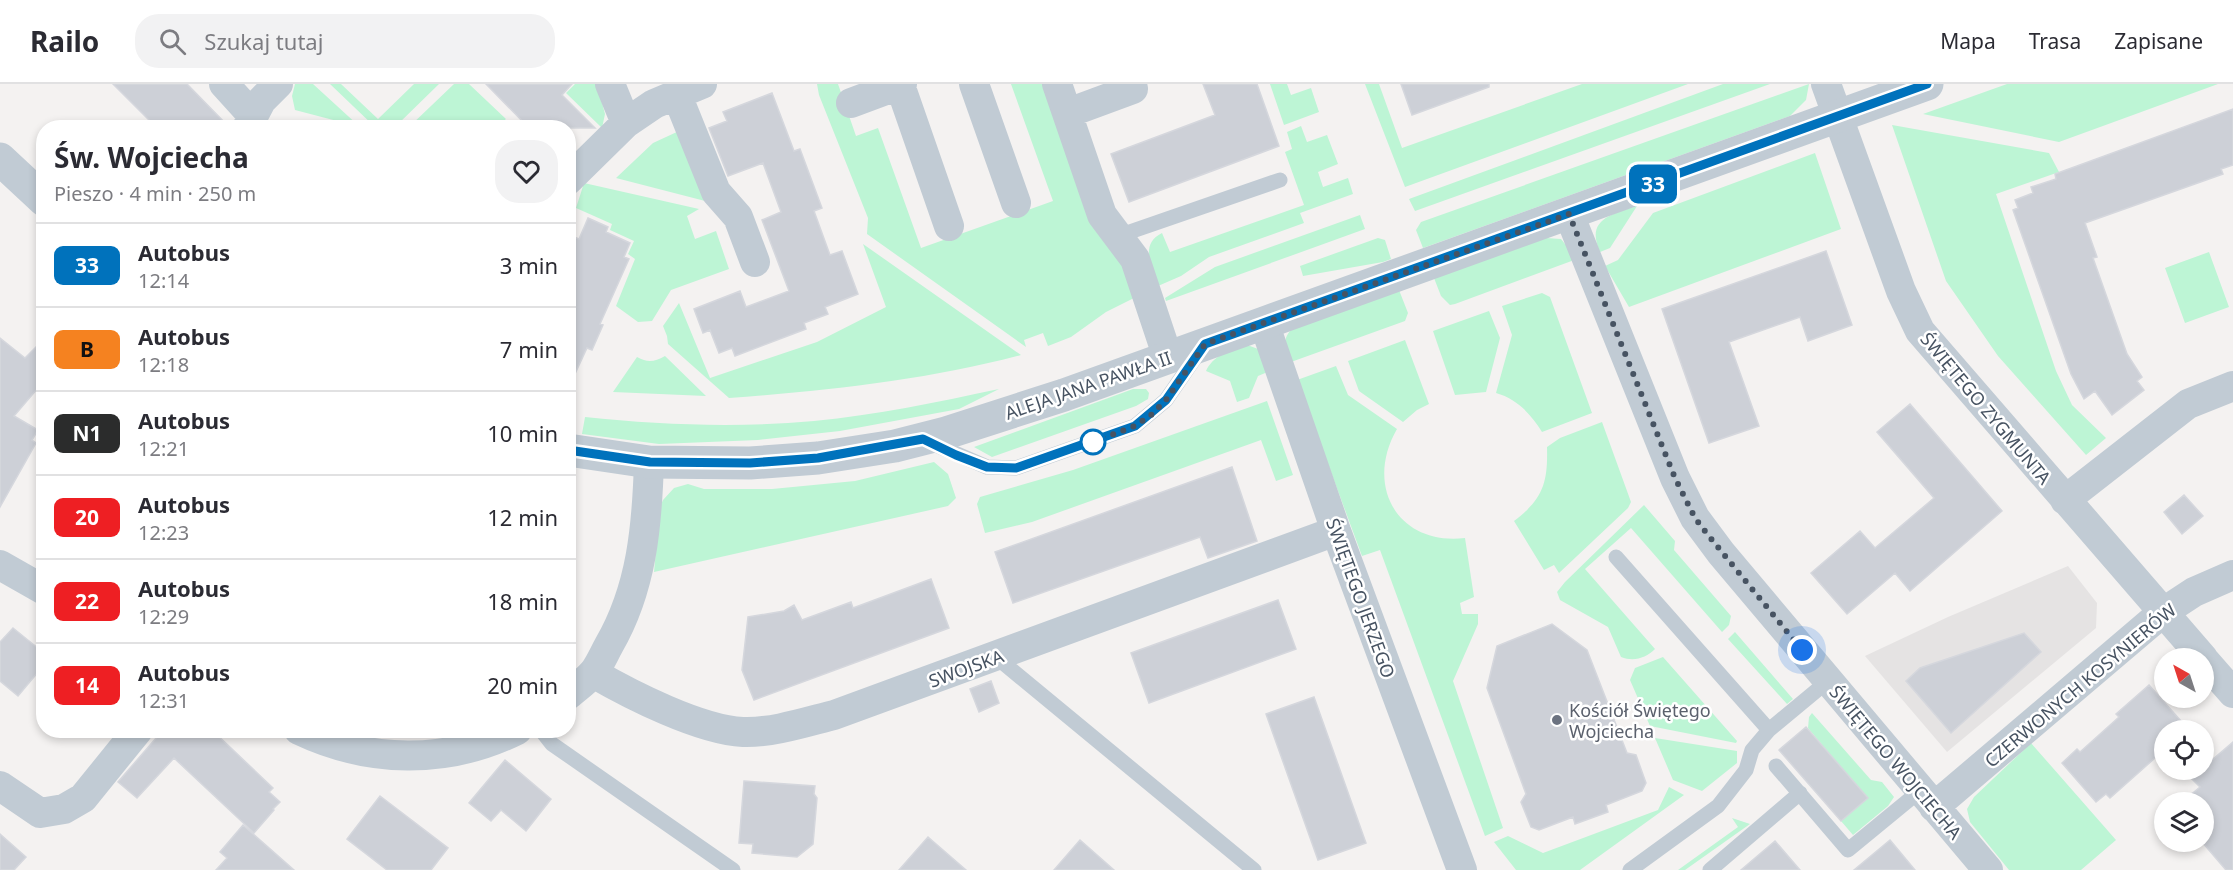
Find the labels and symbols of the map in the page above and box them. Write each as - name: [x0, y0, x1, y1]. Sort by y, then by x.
- line badge: 33: [1626, 164, 1680, 204]
- street label: ŚWIĘTEGO ZYGMUNTA: [1915, 327, 2057, 489]
- street label: ALEJA JANA PAWŁA II: [1001, 345, 1175, 425]
- unlabelled marker: [1080, 429, 1106, 455]
- street label: ŚWIĘTEGO JERZEGO: [1321, 515, 1401, 681]
- street label: CZERWONYCH KOSYNIERÓW: [1979, 598, 2181, 772]
- your location: [1787, 635, 1817, 665]
- street label: SWOJSKA: [925, 643, 1007, 693]
- north arrow: [2154, 648, 2214, 708]
- street label: ŚWIĘTEGO WOJCIECHA: [1825, 680, 1968, 844]
- place label: Kościół Świętego Wojciecha: [1569, 698, 1711, 743]
- marker: Kościół Świętego Wojciecha: [1550, 713, 1564, 727]

